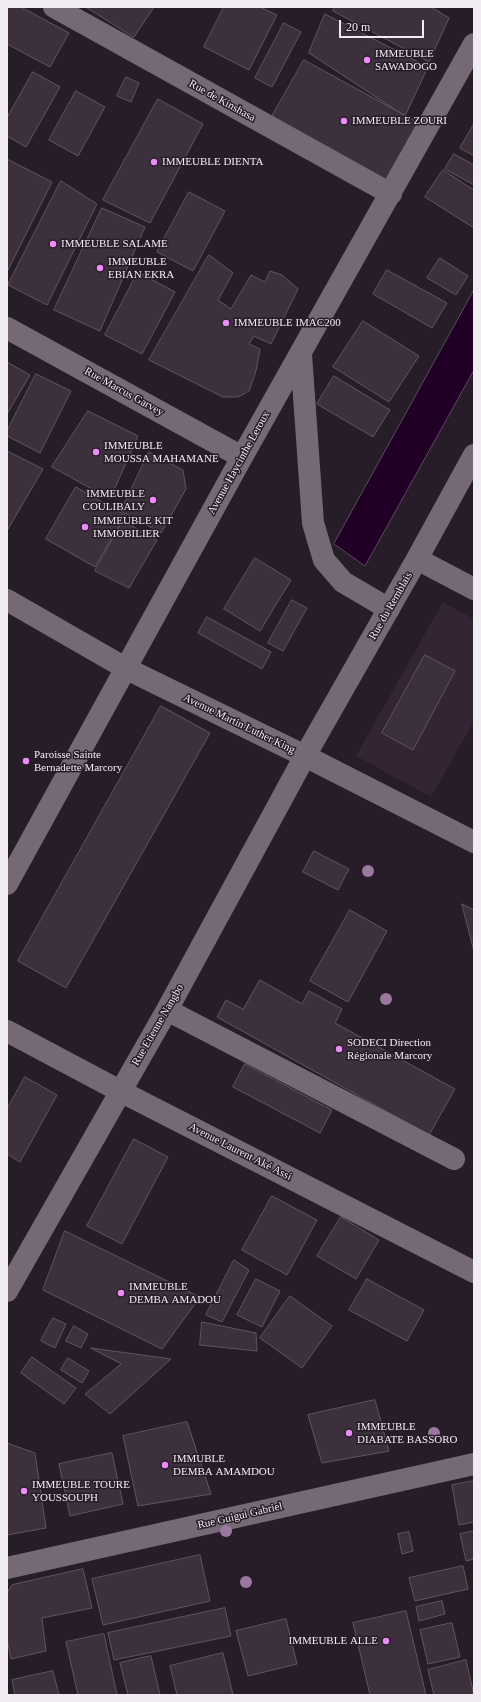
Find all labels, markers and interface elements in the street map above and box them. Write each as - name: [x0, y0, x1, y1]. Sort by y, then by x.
- scale bar: [341, 12, 426, 38]
- text: 20 m: [346, 20, 370, 34]
- place label: IMMEUBLE SAWADOGO: [375, 47, 437, 73]
- marker: IMMEUBLE SAWADOGO: [362, 55, 372, 65]
- street label: Rue de Kinshasa: [186, 77, 258, 125]
- place label: IMMEUBLE ZOURI: [352, 114, 447, 128]
- marker: IMMEUBLE ZOURI: [339, 116, 349, 126]
- place label: IMMEUBLE DIENTA: [162, 155, 263, 169]
- marker: IMMEUBLE DIENTA: [149, 157, 159, 167]
- place label: IMMEUBLE SALAME: [61, 237, 168, 251]
- marker: IMMEUBLE SALAME: [48, 239, 58, 249]
- place label: IMMEUBLE EBIAN EKRA: [108, 255, 174, 281]
- marker: IMMEUBLE EBIAN EKRA: [95, 263, 105, 273]
- place label: IMMEUBLE IMAC200: [234, 316, 341, 330]
- marker: IMMEUBLE IMAC200: [221, 318, 231, 328]
- street label: Rue Marcus Garvey: [82, 365, 166, 419]
- street label: Avenue Haycinthe Leroux: [205, 409, 273, 517]
- place label: IMMEUBLE MOUSSA MAHAMANE: [104, 439, 219, 465]
- marker: IMMEUBLE MOUSSA MAHAMANE: [91, 447, 101, 457]
- place label: IMMEUBLE COULIBALY: [83, 487, 145, 513]
- marker: IMMEUBLE COULIBALY: [148, 495, 158, 505]
- place label: IMMEUBLE KIT IMMOBILIER: [93, 514, 173, 540]
- marker: IMMEUBLE KIT IMMOBILIER: [80, 522, 90, 532]
- street label: Rue du Remblais: [366, 570, 416, 642]
- street label: Avenue Martin Luther King: [181, 691, 297, 757]
- place label: Paroisse Sainte Bernadette Marcory: [34, 748, 122, 774]
- marker: Paroisse Sainte Bernadette Marcory: [21, 756, 31, 766]
- street label: Rue Etienne Nangbo: [129, 982, 187, 1068]
- place label: SODECI Direction Régionale Marcory: [347, 1036, 432, 1062]
- marker: SODECI Direction Régionale Marcory: [334, 1044, 344, 1054]
- street label: Avenue Laurent Aké Assi: [186, 1120, 294, 1184]
- place label: IMMEUBLE DEMBA AMADOU: [129, 1280, 221, 1306]
- marker: IMMEUBLE DEMBA AMADOU: [116, 1288, 126, 1298]
- place label: IMMEUBLE DIABATE BASSORO: [357, 1420, 458, 1446]
- marker: IMMEUBLE DIABATE BASSORO: [344, 1428, 354, 1438]
- place label: IMMUBLE DEMBA AMAMDOU: [173, 1452, 275, 1478]
- marker: IMMUBLE DEMBA AMAMDOU: [160, 1460, 170, 1470]
- place label: IMMEUBLE TOURE YOUSSOUPH: [32, 1478, 130, 1504]
- marker: IMMEUBLE TOURE YOUSSOUPH: [19, 1486, 29, 1496]
- street label: Rue Guigui Gabriel: [196, 1500, 284, 1532]
- place label: IMMEUBLE ALLE: [288, 1634, 378, 1648]
- marker: IMMEUBLE ALLE: [381, 1636, 391, 1646]

